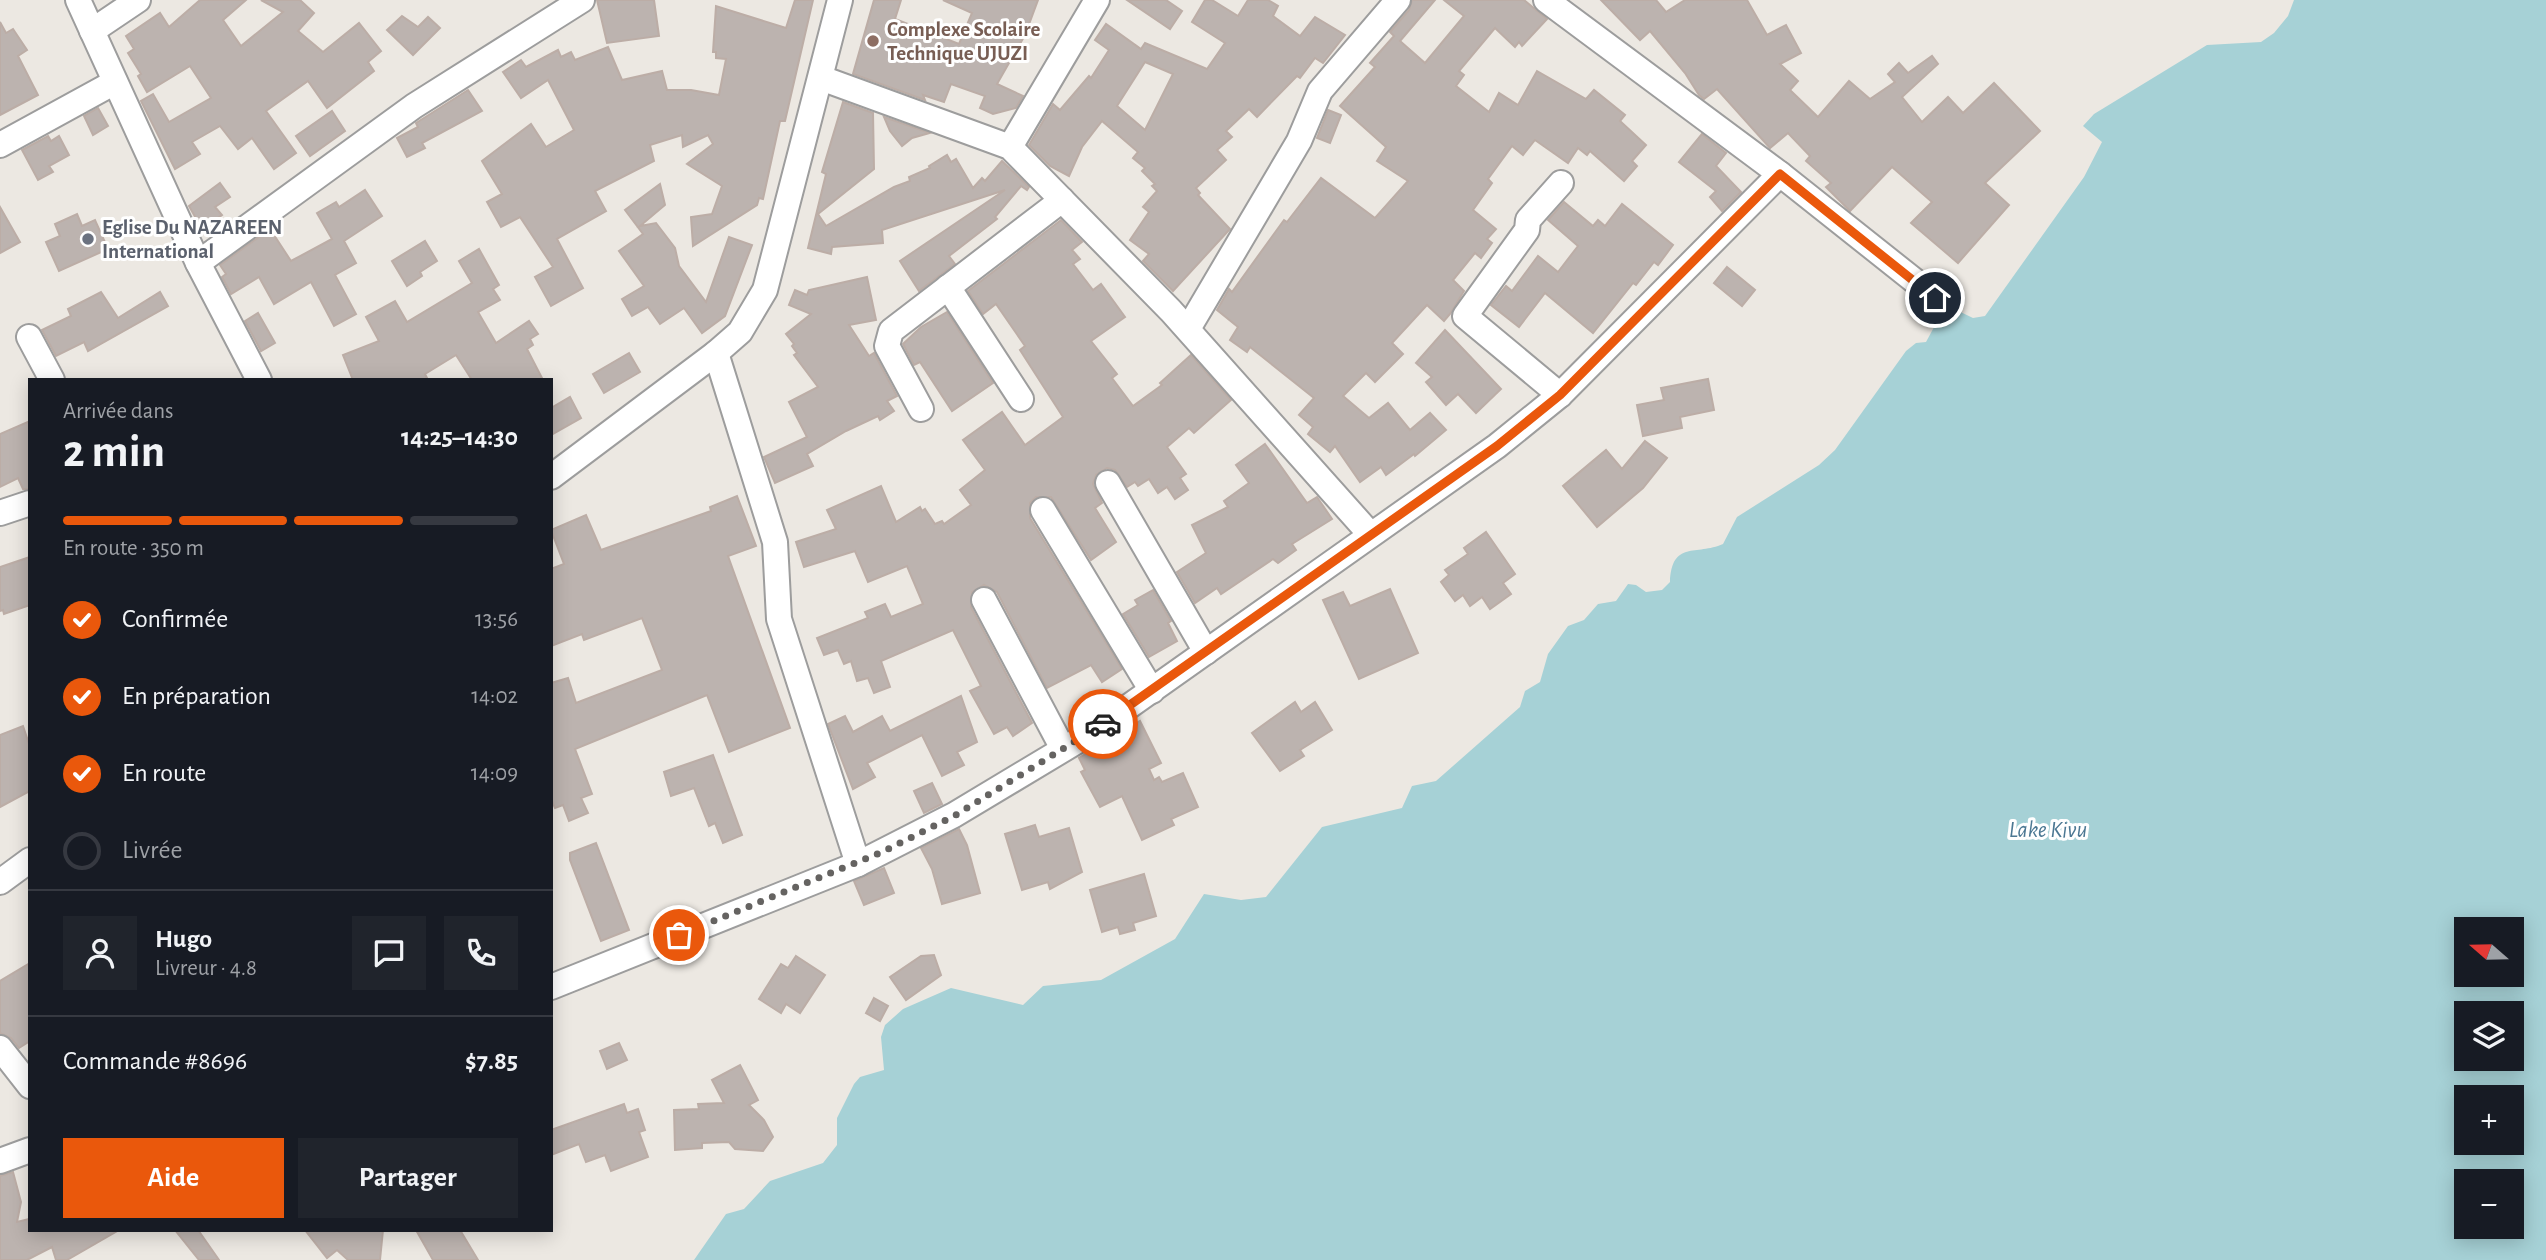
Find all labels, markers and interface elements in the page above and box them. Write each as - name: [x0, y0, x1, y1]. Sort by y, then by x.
- place label: Complexe Scolaire Technique UJUZI: [887, 19, 1040, 64]
- marker: Complexe Scolaire Technique UJUZI: [865, 33, 881, 49]
- place label: Eglise Du NAZAREEN International: [102, 217, 282, 262]
- marker: Eglise Du NAZAREEN International: [80, 231, 96, 247]
- pin: [1905, 268, 1965, 328]
- icon: home: [1916, 279, 1954, 317]
- text: Arrivée dans: [63, 400, 174, 423]
- text: 14:25–14:30: [401, 424, 518, 450]
- text: 2 min: [63, 429, 165, 475]
- text: En route · 350 m: [63, 537, 204, 560]
- icon: check: [63, 601, 101, 639]
- text: Confirmée: [122, 606, 228, 632]
- text: 13:56: [475, 608, 518, 631]
- icon: check: [63, 678, 101, 716]
- text: En préparation: [122, 683, 271, 709]
- text: 14:02: [471, 685, 518, 708]
- courier: [1068, 689, 1138, 759]
- icon: car: [1084, 705, 1122, 743]
- icon: check: [63, 755, 101, 793]
- text: En route: [122, 760, 206, 786]
- text: 14:09: [471, 762, 518, 785]
- water label: Lake Kivu: [2009, 819, 2087, 842]
- text: Livrée: [122, 837, 182, 863]
- pin: [649, 905, 709, 965]
- button: person: [63, 916, 137, 990]
- button: chat: [352, 916, 426, 990]
- button: phone: [444, 916, 518, 990]
- icon: bag: [660, 916, 698, 954]
- north arrow: [2454, 917, 2524, 987]
- map controls: [2454, 917, 2524, 1239]
- text: Hugo: [155, 926, 212, 952]
- text: Livreur · 4.8: [155, 957, 257, 980]
- button: layers: [2454, 1001, 2524, 1071]
- text: Commande #8696: [63, 1048, 247, 1074]
- text: $7.85: [465, 1048, 518, 1074]
- button: +: [2454, 1085, 2524, 1155]
- button: Aide: [63, 1138, 284, 1218]
- button: Partager: [298, 1138, 518, 1218]
- button: −: [2454, 1169, 2524, 1239]

